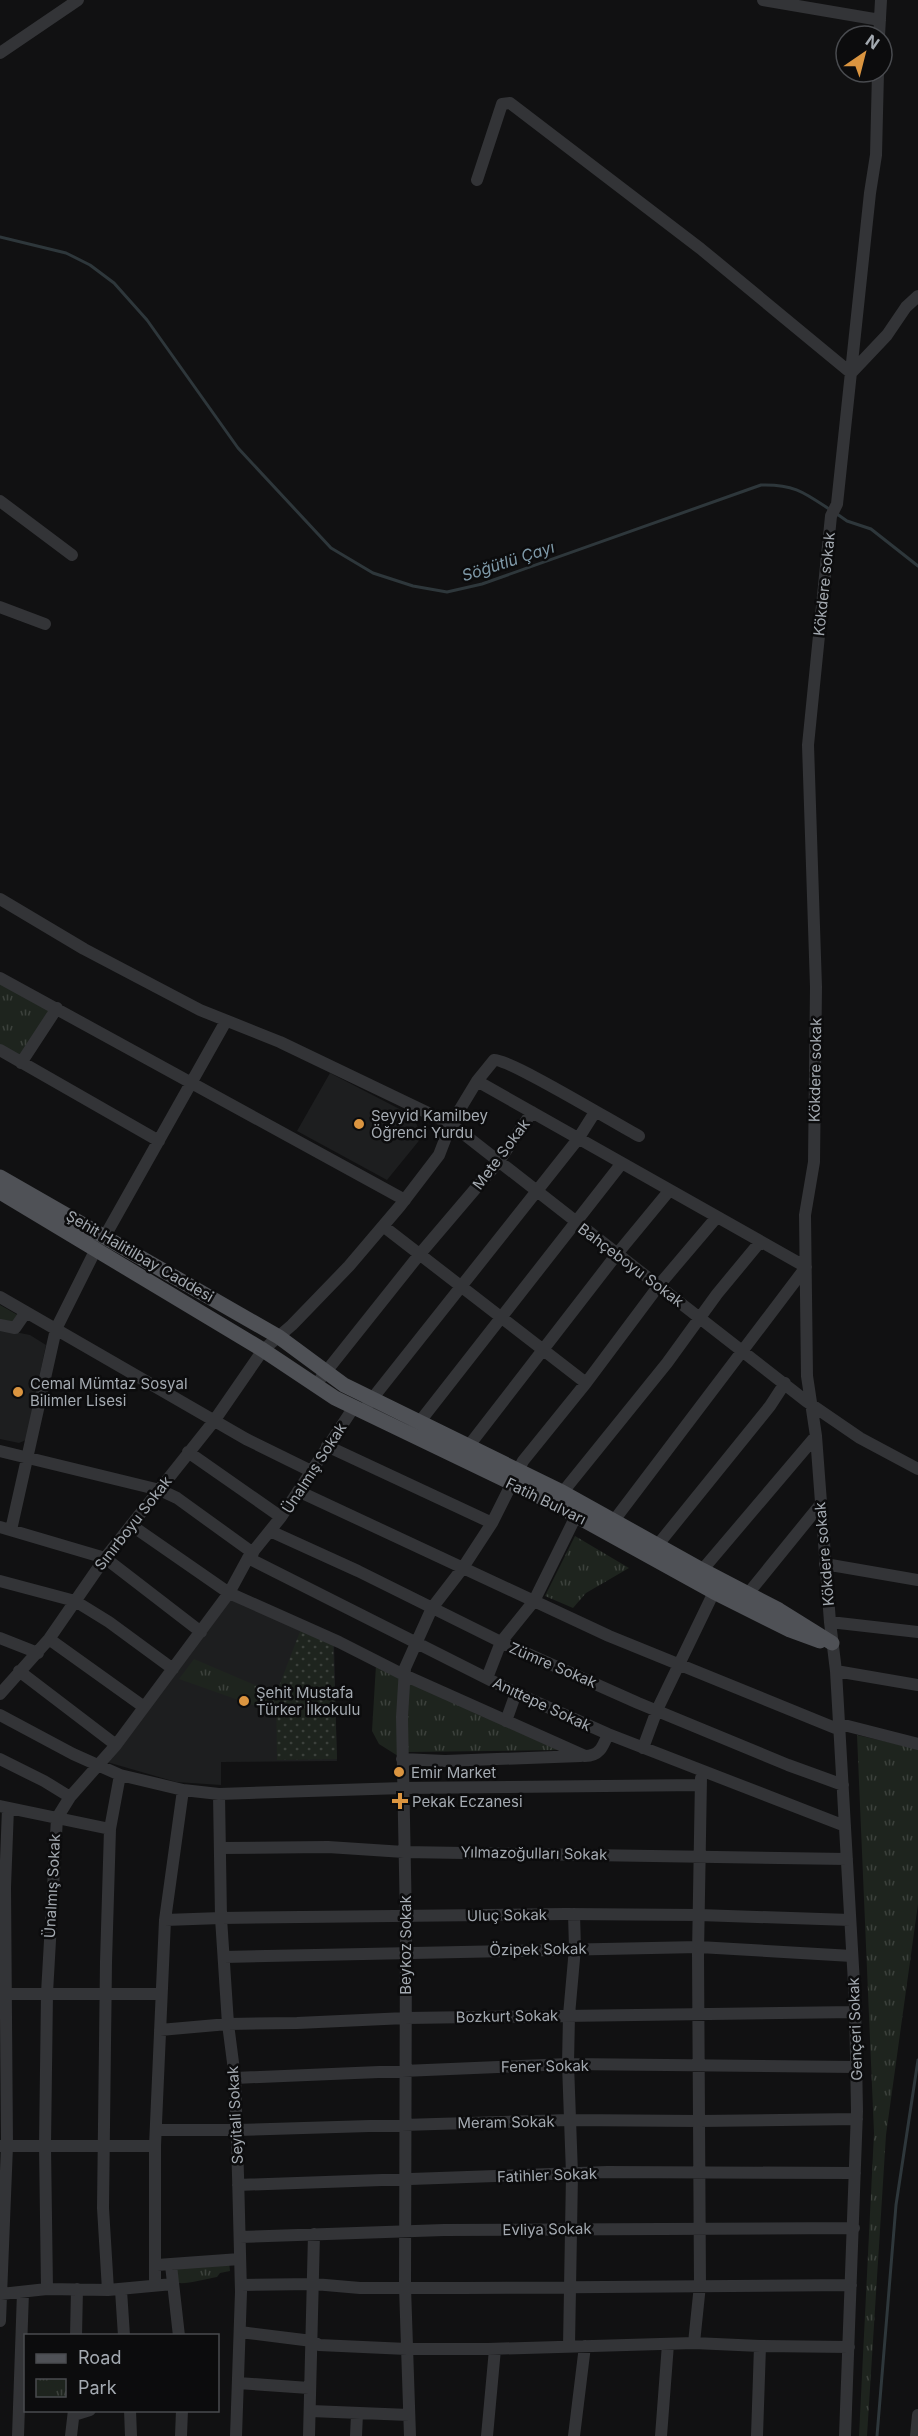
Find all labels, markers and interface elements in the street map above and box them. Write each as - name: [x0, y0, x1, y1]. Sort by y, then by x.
- north arrow: [834, 24, 894, 84]
- text: N: [862, 30, 883, 53]
- street label: Kökdere sokak: [809, 530, 839, 637]
- water label: Söğütlü Çayı: [459, 537, 557, 585]
- street label: Kökdere sokak: [805, 1017, 825, 1122]
- place label: Seyyid Kamilbey Öğrenci Yurdu: [371, 1106, 489, 1142]
- street label: Mete Sokak: [468, 1114, 534, 1193]
- marker: Seyyid Kamilbey Öğrenci Yurdu: [352, 1117, 366, 1131]
- street label: Şehit Halitilbay Caddesi: [63, 1206, 217, 1306]
- street label: Bahçeboyu Sokak: [574, 1219, 688, 1311]
- place label: Cemal Mümtaz Sosyal Bilimler Lisesi: [30, 1374, 188, 1410]
- marker: Cemal Mümtaz Sosyal Bilimler Lisesi: [11, 1385, 25, 1399]
- street label: Ünalmış Sokak: [278, 1418, 351, 1517]
- street label: Sınırboyu Sokak: [90, 1471, 176, 1574]
- street label: Fatih Bulvarı: [503, 1473, 589, 1529]
- street label: Kökdere sokak: [810, 1500, 838, 1607]
- street label: Zümre Sokak: [506, 1638, 600, 1692]
- street label: Anıttepe Sokak: [490, 1673, 595, 1735]
- place label: Şehit Mustafa Türker İlkokulu: [256, 1683, 360, 1719]
- marker: Şehit Mustafa Türker İlkokulu: [237, 1694, 251, 1708]
- place label: Emir Market: [411, 1763, 496, 1782]
- marker: Emir Market: [392, 1765, 406, 1779]
- place label: Pekak Eczanesi: [412, 1792, 523, 1811]
- marker: Pekak Eczanesi: [393, 1794, 407, 1808]
- street label: Ünalmış Sokak: [40, 1833, 64, 1939]
- street label: Yılmazoğulları Sokak: [461, 1842, 608, 1864]
- street label: Beykoz Sokak: [396, 1895, 415, 1995]
- street label: Uluç Sokak: [467, 1905, 548, 1925]
- street label: Özipek Sokak: [489, 1939, 588, 1959]
- street label: Gençeri Sokak: [844, 1976, 866, 2081]
- street label: Bozkurt Sokak: [456, 2006, 559, 2026]
- street label: Fener Sokak: [501, 2056, 590, 2076]
- street label: Seyitali Sokak: [223, 2065, 247, 2165]
- street label: Meram Sokak: [457, 2112, 556, 2132]
- street label: Fatihler Sokak: [497, 2164, 598, 2186]
- street label: Evliya Sokak: [502, 2219, 593, 2239]
- legend: [24, 2334, 219, 2412]
- text: Road: [78, 2347, 121, 2368]
- text: Park: [78, 2377, 117, 2398]

